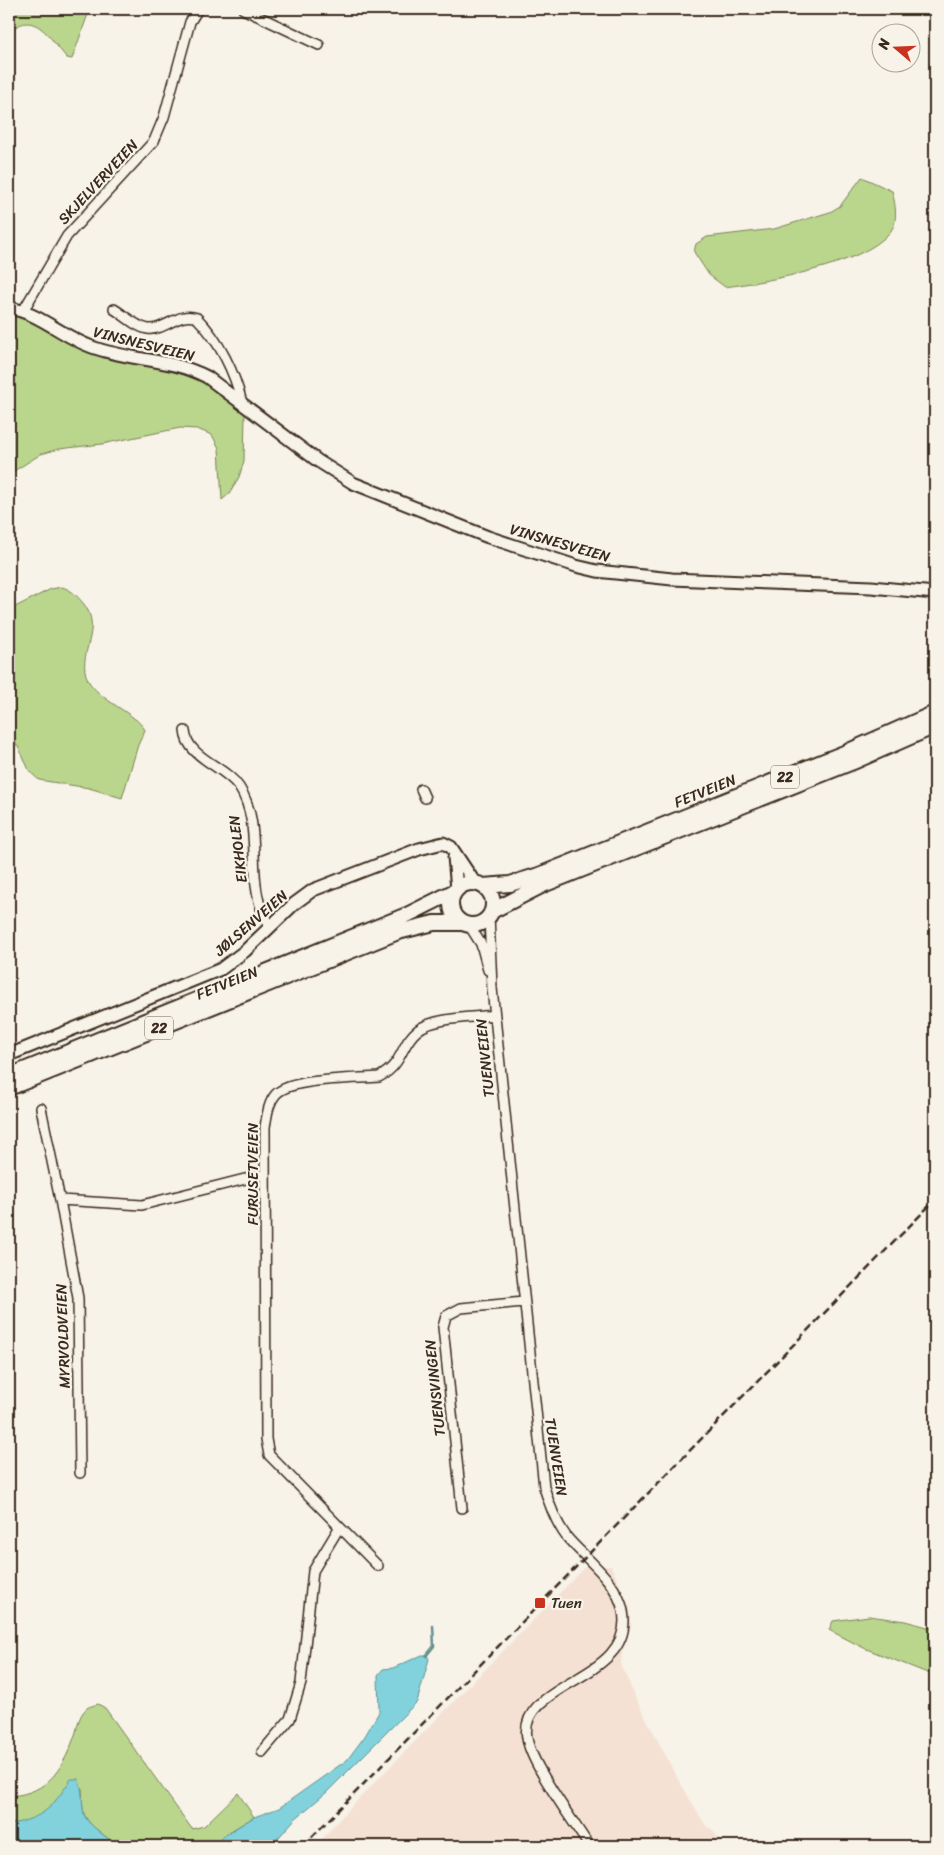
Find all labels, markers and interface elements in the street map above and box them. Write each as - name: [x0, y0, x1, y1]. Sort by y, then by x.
- north arrow: [872, 22, 922, 72]
- text: N: [870, 35, 898, 54]
- street label: SKJELVERVEIEN: [51, 133, 145, 231]
- street label: VINSNESVEIEN: [91, 319, 198, 369]
- street label: VINSNESVEIEN: [507, 516, 614, 570]
- road number: 22: [771, 766, 799, 789]
- street label: FETVEIEN: [670, 767, 741, 815]
- street label: EIKHOLEN: [221, 813, 255, 884]
- street label: JØLSENVEIEN: [207, 883, 294, 963]
- street label: FETVEIEN: [192, 959, 263, 1007]
- road number: 22: [145, 1016, 173, 1040]
- street label: TUENVEIEN: [468, 1017, 502, 1099]
- street label: FURUSETVEIEN: [240, 1122, 266, 1225]
- street label: MYRVOLDVEIEN: [48, 1283, 78, 1389]
- street label: TUENSVINGEN: [417, 1338, 453, 1438]
- street label: TUENVEIEN: [537, 1416, 575, 1499]
- place label: Tuen: [551, 1590, 582, 1616]
- marker: Tuen: [533, 1596, 547, 1610]

